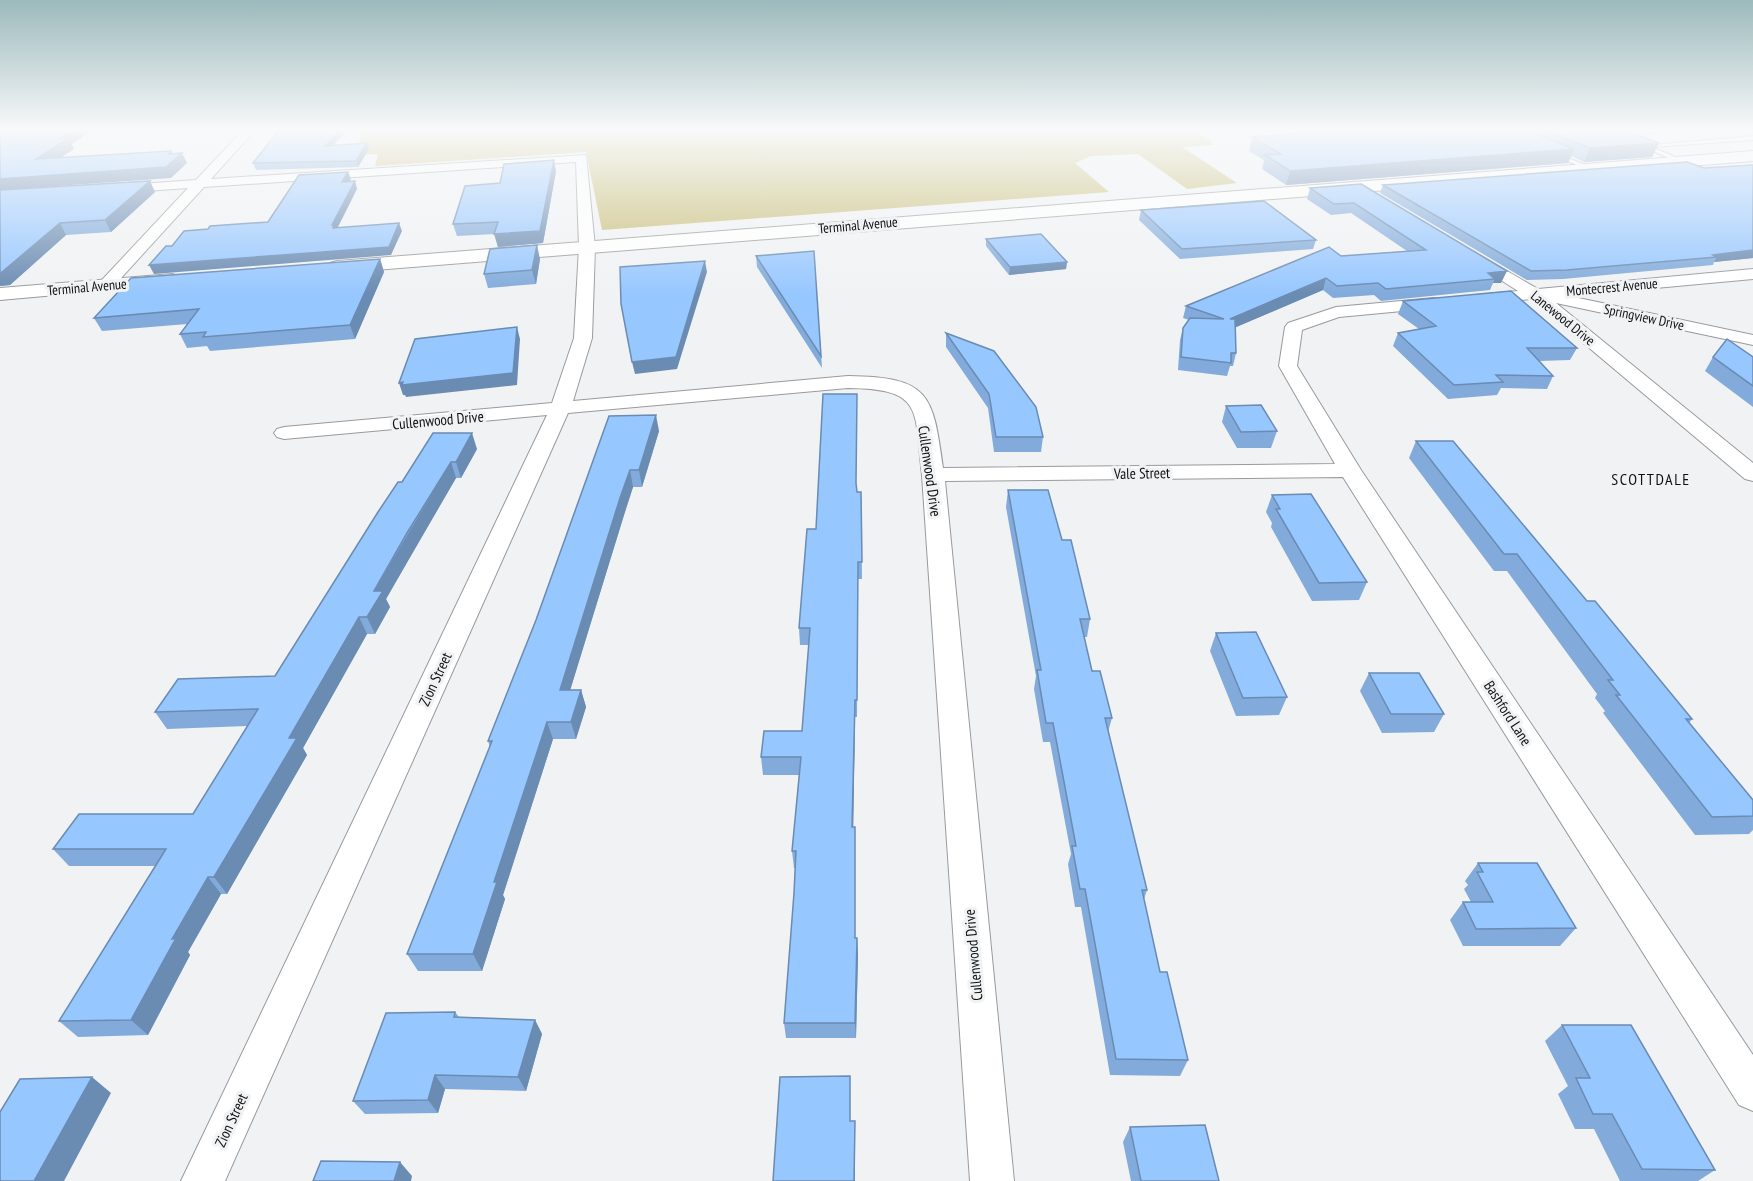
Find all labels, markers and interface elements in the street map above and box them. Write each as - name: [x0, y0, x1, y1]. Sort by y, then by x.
- street label: Terminal Avenue: [818, 213, 899, 237]
- street label: Montecrest Avenue: [1566, 274, 1659, 300]
- street label: Terminal Avenue: [47, 275, 128, 299]
- street label: Lanewood Drive: [1527, 287, 1599, 350]
- street label: Springview Drive: [1602, 300, 1686, 334]
- street label: Cullenwood Drive: [392, 407, 484, 433]
- street label: Cullenwood Drive: [914, 424, 946, 518]
- street label: Vale Street: [1113, 463, 1170, 483]
- district label: SCOTTDALE: [1611, 469, 1691, 489]
- street label: Zion Street: [414, 649, 456, 709]
- street label: Bashford Lane: [1480, 677, 1536, 749]
- street label: Cullenwood Drive: [960, 909, 986, 1001]
- street label: Zion Street: [210, 1090, 252, 1150]

